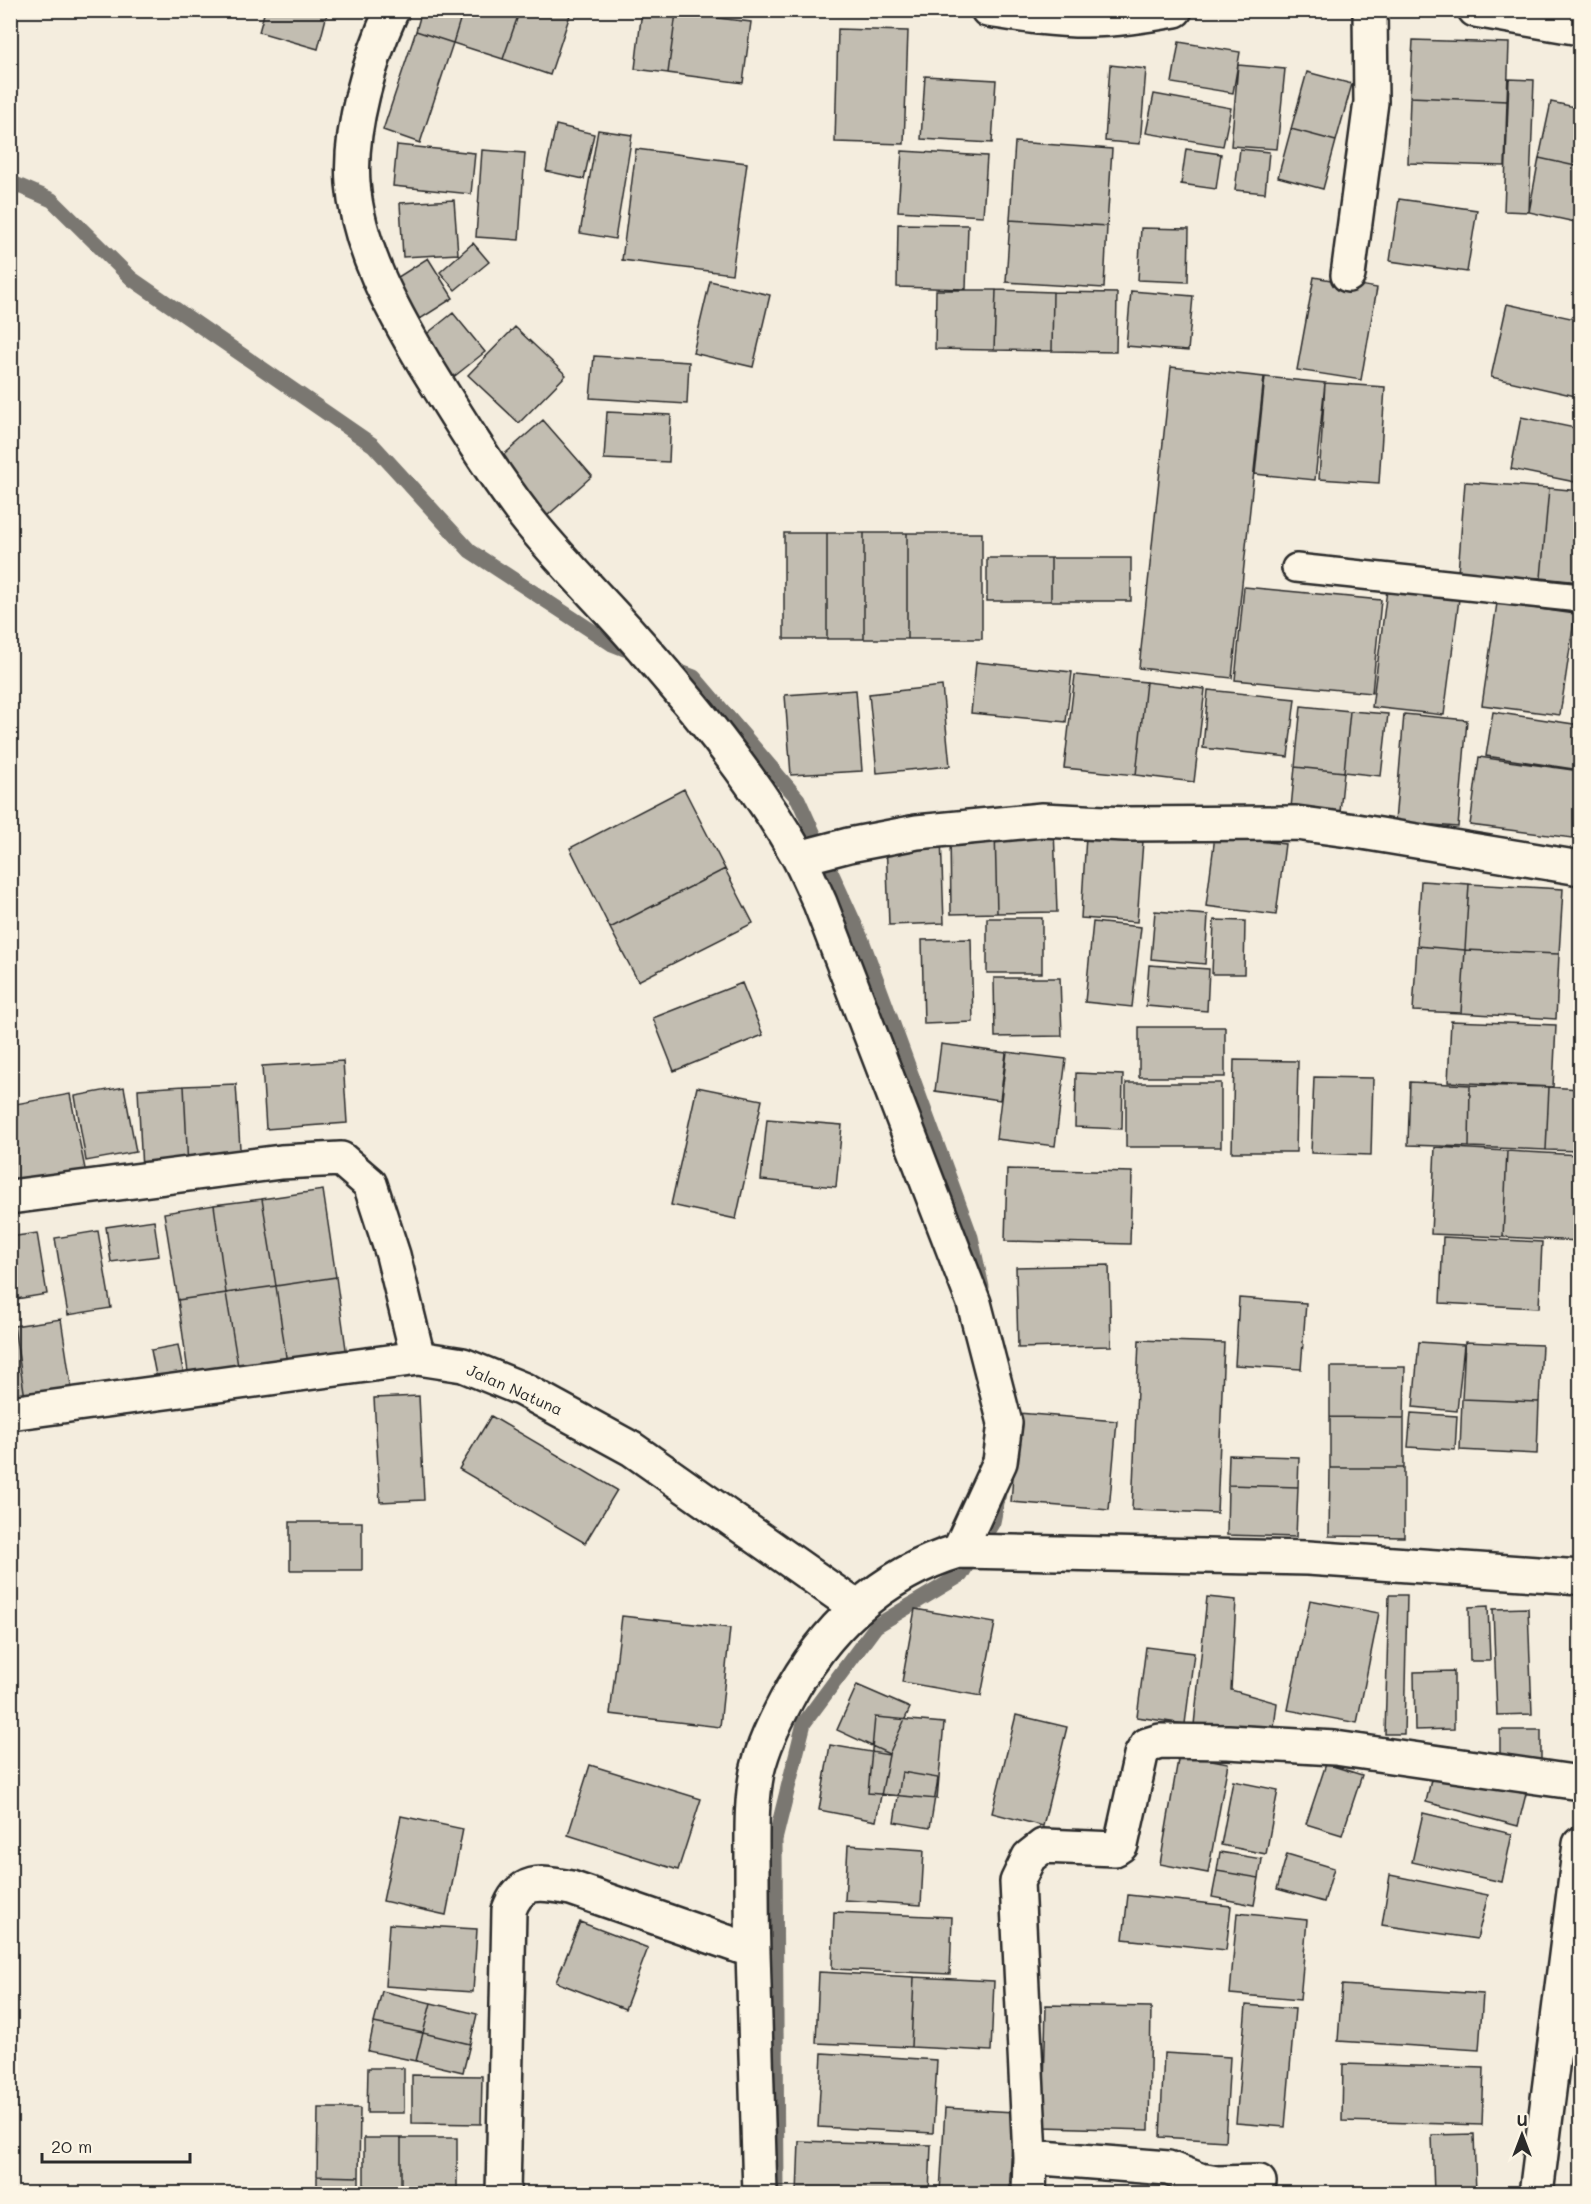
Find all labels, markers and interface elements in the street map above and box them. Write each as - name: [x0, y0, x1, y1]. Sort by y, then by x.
- street label: Jalan Natuna: [464, 1358, 566, 1420]
- north arrow: [1492, 2105, 1552, 2165]
- text: U: [1516, 2109, 1528, 2130]
- scale bar: [42, 2126, 190, 2164]
- text: 20 m: [51, 2134, 92, 2158]

